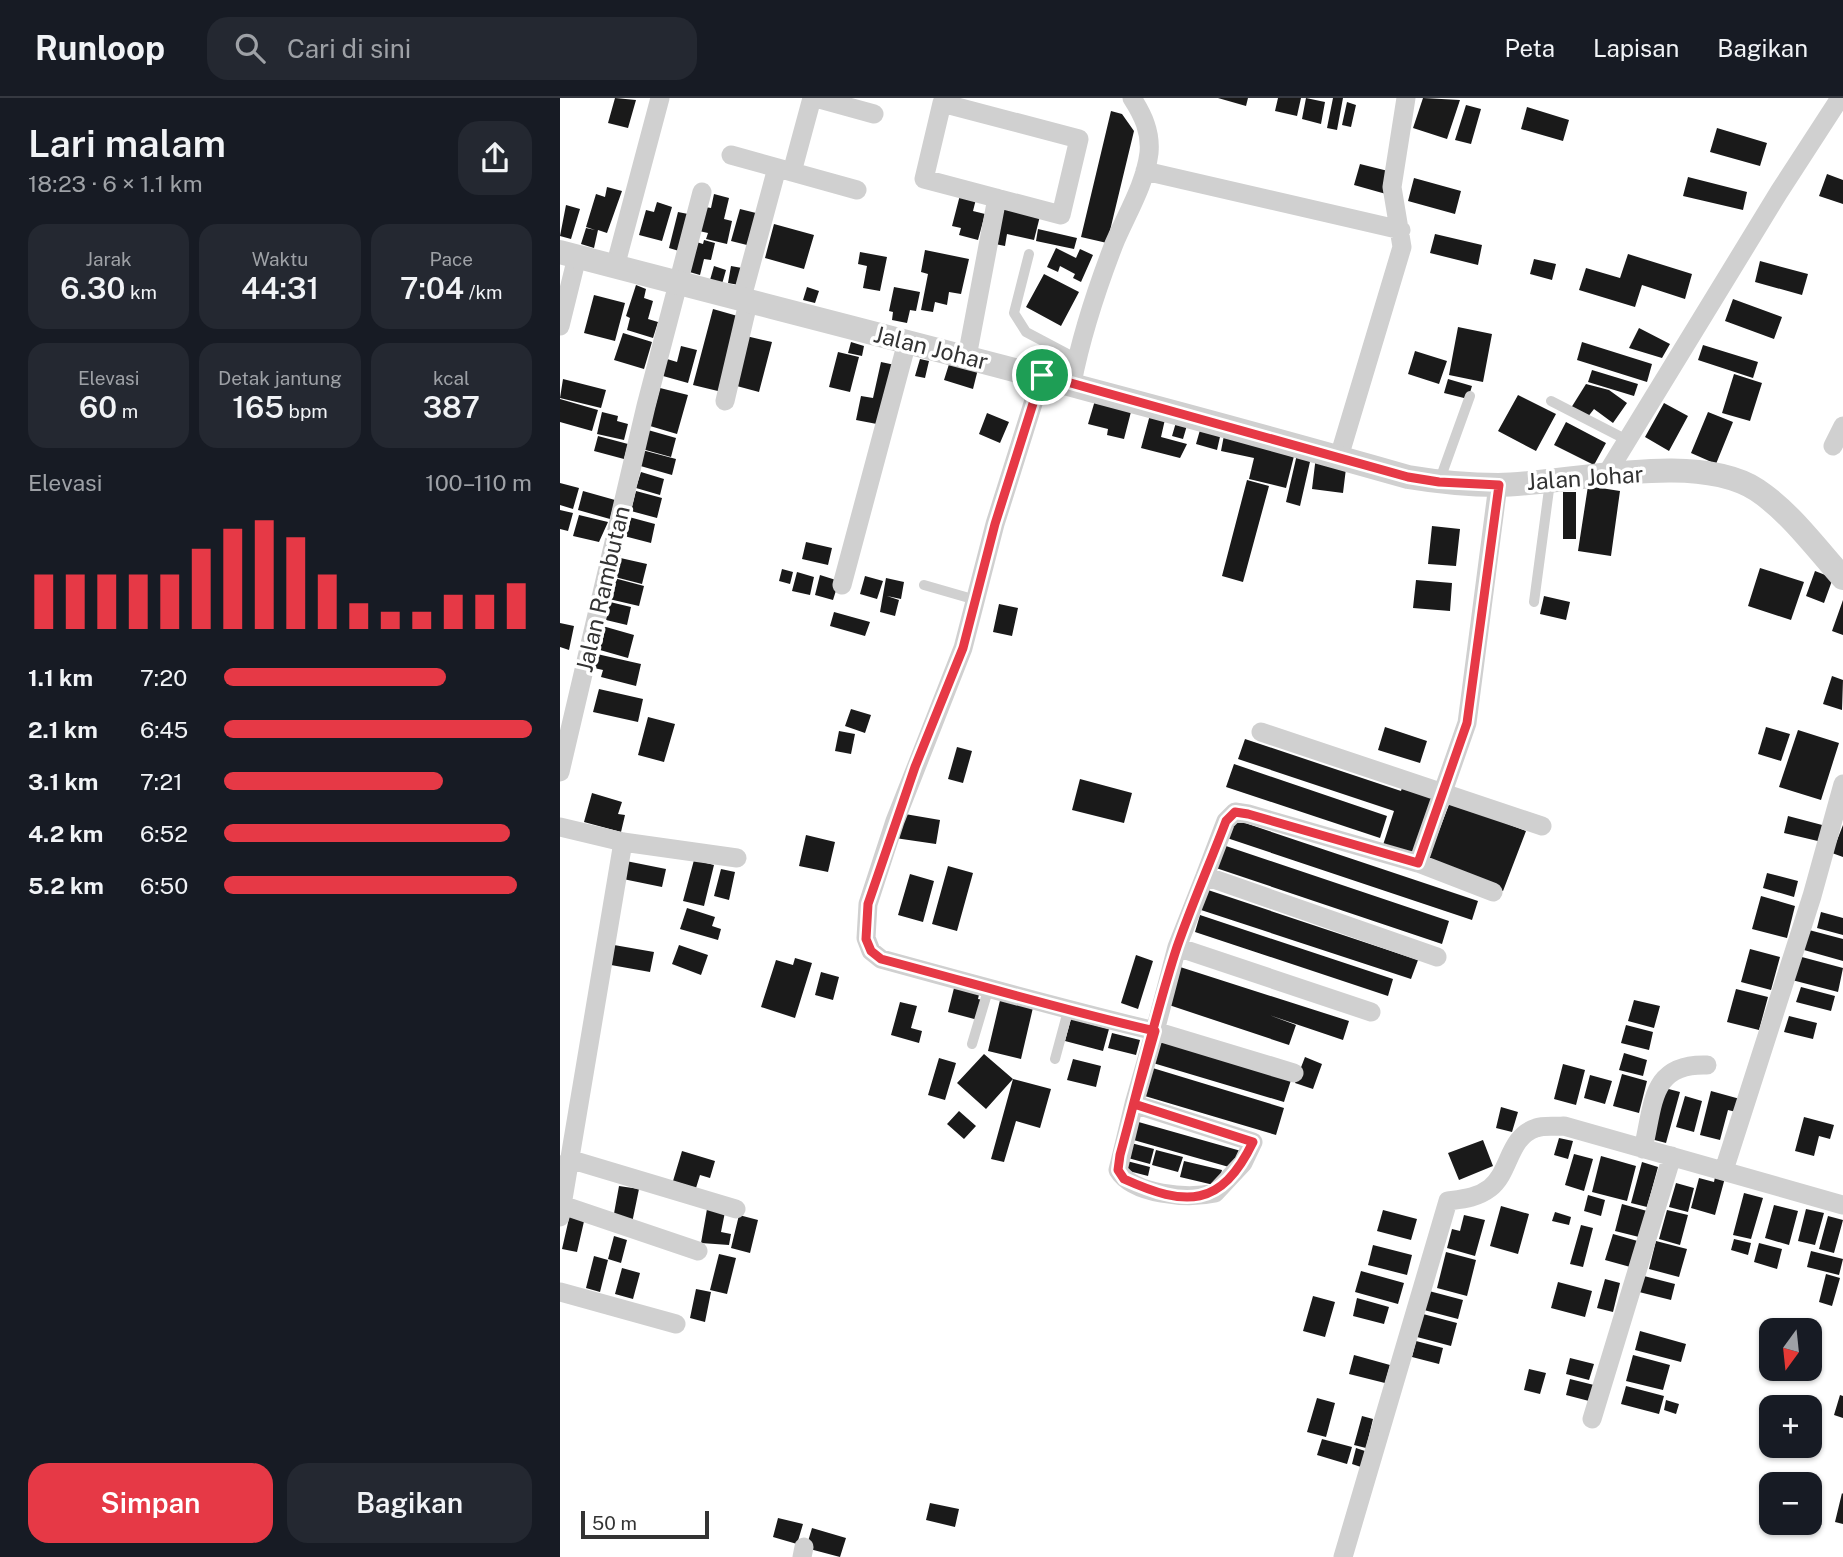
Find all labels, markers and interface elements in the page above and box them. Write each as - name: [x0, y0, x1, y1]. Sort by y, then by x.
- search box: [207, 17, 697, 80]
- text: Runloop: [35, 29, 165, 67]
- icon: search: [231, 29, 269, 67]
- text: Cari di sini: [287, 33, 411, 64]
- text: Peta: [1504, 34, 1555, 62]
- text: Lapisan: [1593, 34, 1679, 62]
- text: Bagikan: [1717, 34, 1808, 62]
- text: Lari malam: [28, 121, 226, 166]
- button: share: [458, 121, 532, 195]
- text: 18:23 · 6 × 1.1 km: [28, 170, 203, 197]
- text: Jarak: [86, 248, 132, 270]
- text: Waktu: [252, 248, 308, 270]
- text: Pace: [430, 248, 473, 270]
- text: 6.30: [60, 270, 125, 306]
- text: 44:31: [241, 270, 319, 306]
- text: 7:04: [400, 270, 464, 306]
- text: km: [125, 281, 157, 303]
- text: /km: [464, 281, 503, 303]
- street label: Jalan Johar: [871, 320, 991, 375]
- pin: [1012, 345, 1072, 405]
- icon: arrive: [1023, 356, 1061, 394]
- text: Elevasi: [78, 367, 139, 389]
- text: Detak jantung: [218, 367, 342, 389]
- text: kcal: [433, 367, 470, 389]
- text: 60: [79, 389, 117, 425]
- text: 165: [232, 389, 284, 425]
- text: 387: [423, 389, 480, 425]
- text: m: [117, 400, 138, 422]
- text: bpm: [284, 400, 328, 422]
- street label: Jalan Johar: [1526, 460, 1644, 495]
- text: Elevasi: [28, 469, 102, 496]
- text: 100–110 m: [425, 469, 532, 496]
- street label: Jalan Rambutan: [570, 503, 635, 675]
- text: 1.1 km: [28, 664, 93, 691]
- text: 7:20: [140, 664, 187, 691]
- text: 2.1 km: [28, 716, 98, 743]
- text: 6:45: [140, 716, 188, 743]
- text: 3.1 km: [28, 768, 98, 795]
- text: 7:21: [140, 768, 183, 795]
- text: 4.2 km: [28, 820, 103, 847]
- text: 6:52: [140, 820, 188, 847]
- text: 5.2 km: [28, 872, 104, 899]
- text: 6:50: [140, 872, 188, 899]
- north arrow: [1759, 1318, 1822, 1381]
- map controls: [1759, 1318, 1822, 1535]
- button: +: [1759, 1395, 1822, 1458]
- button: Simpan: [28, 1463, 273, 1543]
- button: Bagikan: [287, 1463, 532, 1543]
- button: −: [1759, 1472, 1822, 1535]
- scale bar: [581, 1508, 709, 1540]
- text: 50 m: [592, 1512, 637, 1534]

